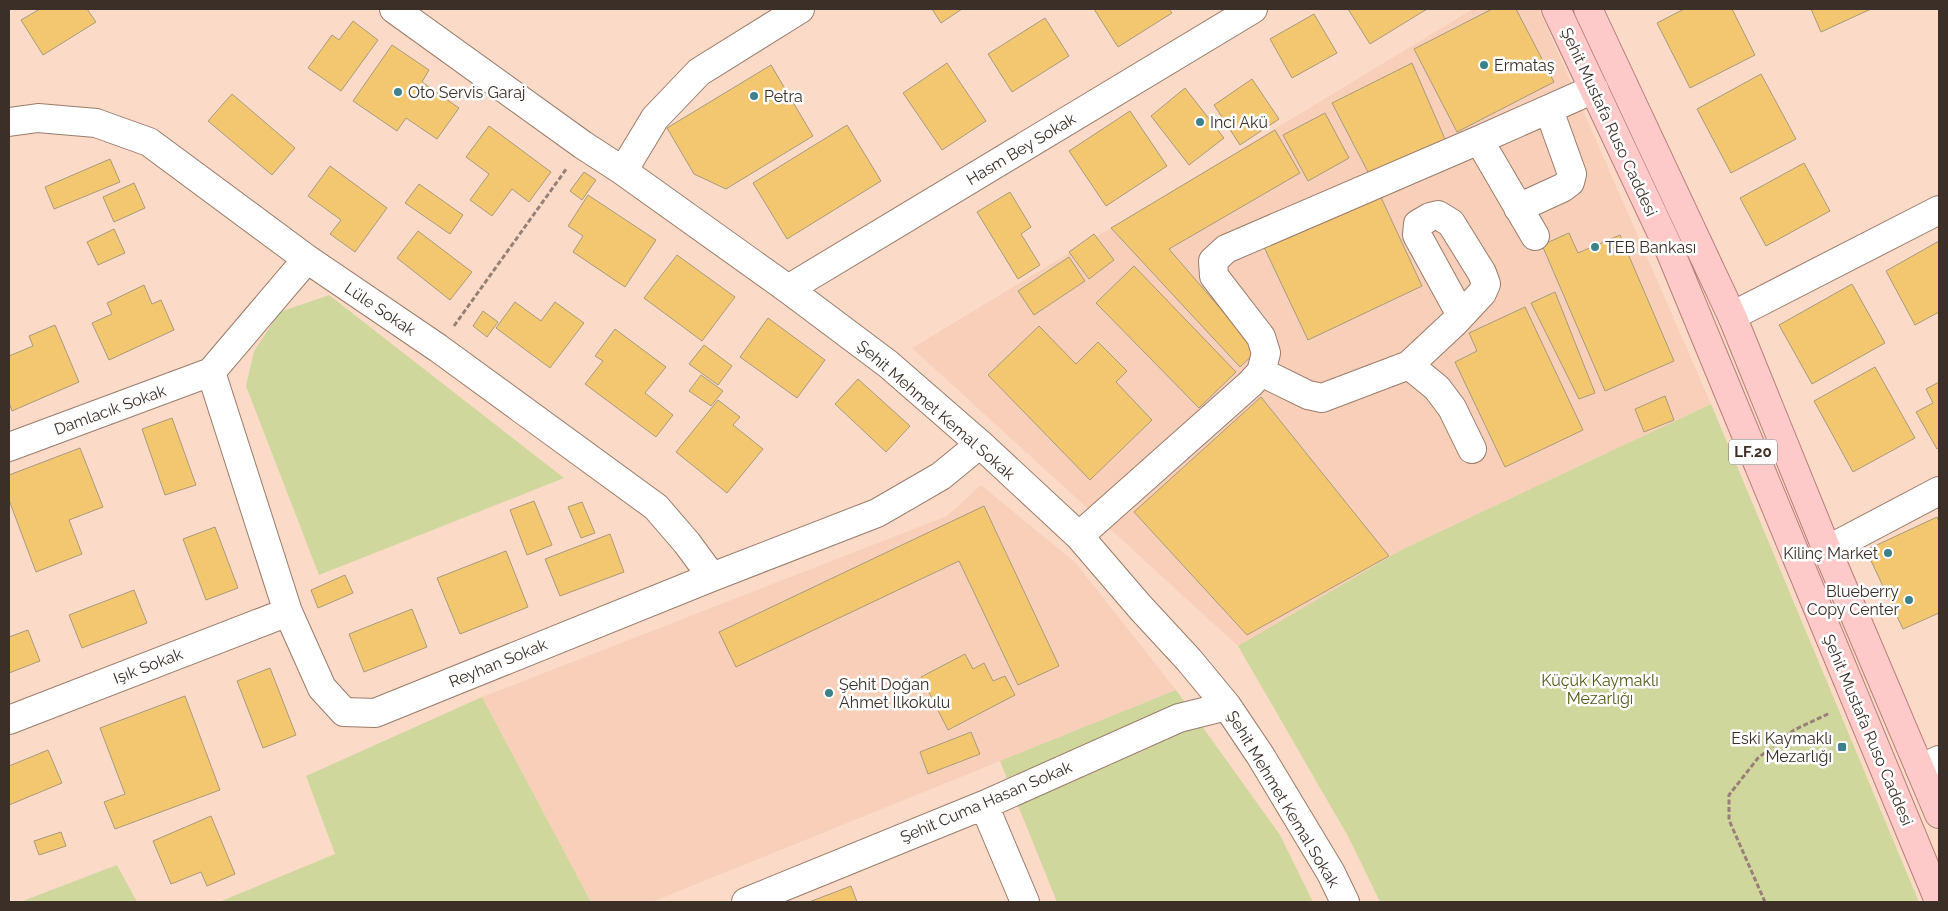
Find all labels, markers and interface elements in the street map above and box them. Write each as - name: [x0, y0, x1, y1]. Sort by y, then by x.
- street label: Şehit Mustafa Ruso Caddesi: [1557, 25, 1661, 219]
- place label: Ermataş: [1494, 56, 1555, 75]
- marker: Ermataş: [1478, 59, 1490, 71]
- place label: Oto Servis Garaj: [408, 83, 525, 102]
- marker: Oto Servis Garaj: [392, 86, 404, 98]
- place label: Petra: [764, 87, 803, 106]
- marker: Petra: [748, 90, 760, 102]
- street label: Hasm Bey Sokak: [963, 109, 1079, 189]
- place label: Inci Akü: [1210, 113, 1268, 132]
- marker: Inci Akü: [1194, 116, 1206, 128]
- place label: TEB Bankası: [1605, 238, 1696, 257]
- marker: TEB Bankası: [1589, 241, 1601, 253]
- street label: Lüle Sokak: [341, 278, 420, 340]
- street label: Şehit Mehmet Kemal Sokak: [853, 336, 1019, 484]
- street label: Damlacık Sokak: [51, 381, 169, 439]
- road number: LF.20: [1729, 440, 1777, 464]
- place label: Kilinç Market: [1783, 544, 1879, 563]
- marker: Kilinç Market: [1882, 547, 1894, 559]
- place label: Blueberry Copy Center: [1807, 582, 1899, 619]
- marker: Blueberry Copy Center: [1903, 594, 1915, 606]
- street label: Şehit Mustafa Ruso Caddesi: [1819, 631, 1917, 829]
- street label: Reyhan Sokak: [446, 634, 550, 691]
- street label: Işık Sokak: [111, 644, 186, 688]
- park label: Küçük Kaymaklı Mezarlığı: [1541, 671, 1659, 708]
- place label: Şehit Doğan Ahmet İlkokulu: [839, 675, 950, 712]
- marker: Şehit Doğan Ahmet İlkokulu: [823, 687, 835, 699]
- street label: Şehit Mehmet Kemal Sokak: [1223, 707, 1344, 891]
- place label: Eski Kaymaklı Mezarlığı: [1731, 729, 1832, 766]
- marker: Eski Kaymaklı Mezarlığı: [1836, 741, 1848, 753]
- street label: Şehit Cuma Hasan Sokak: [897, 757, 1075, 847]

